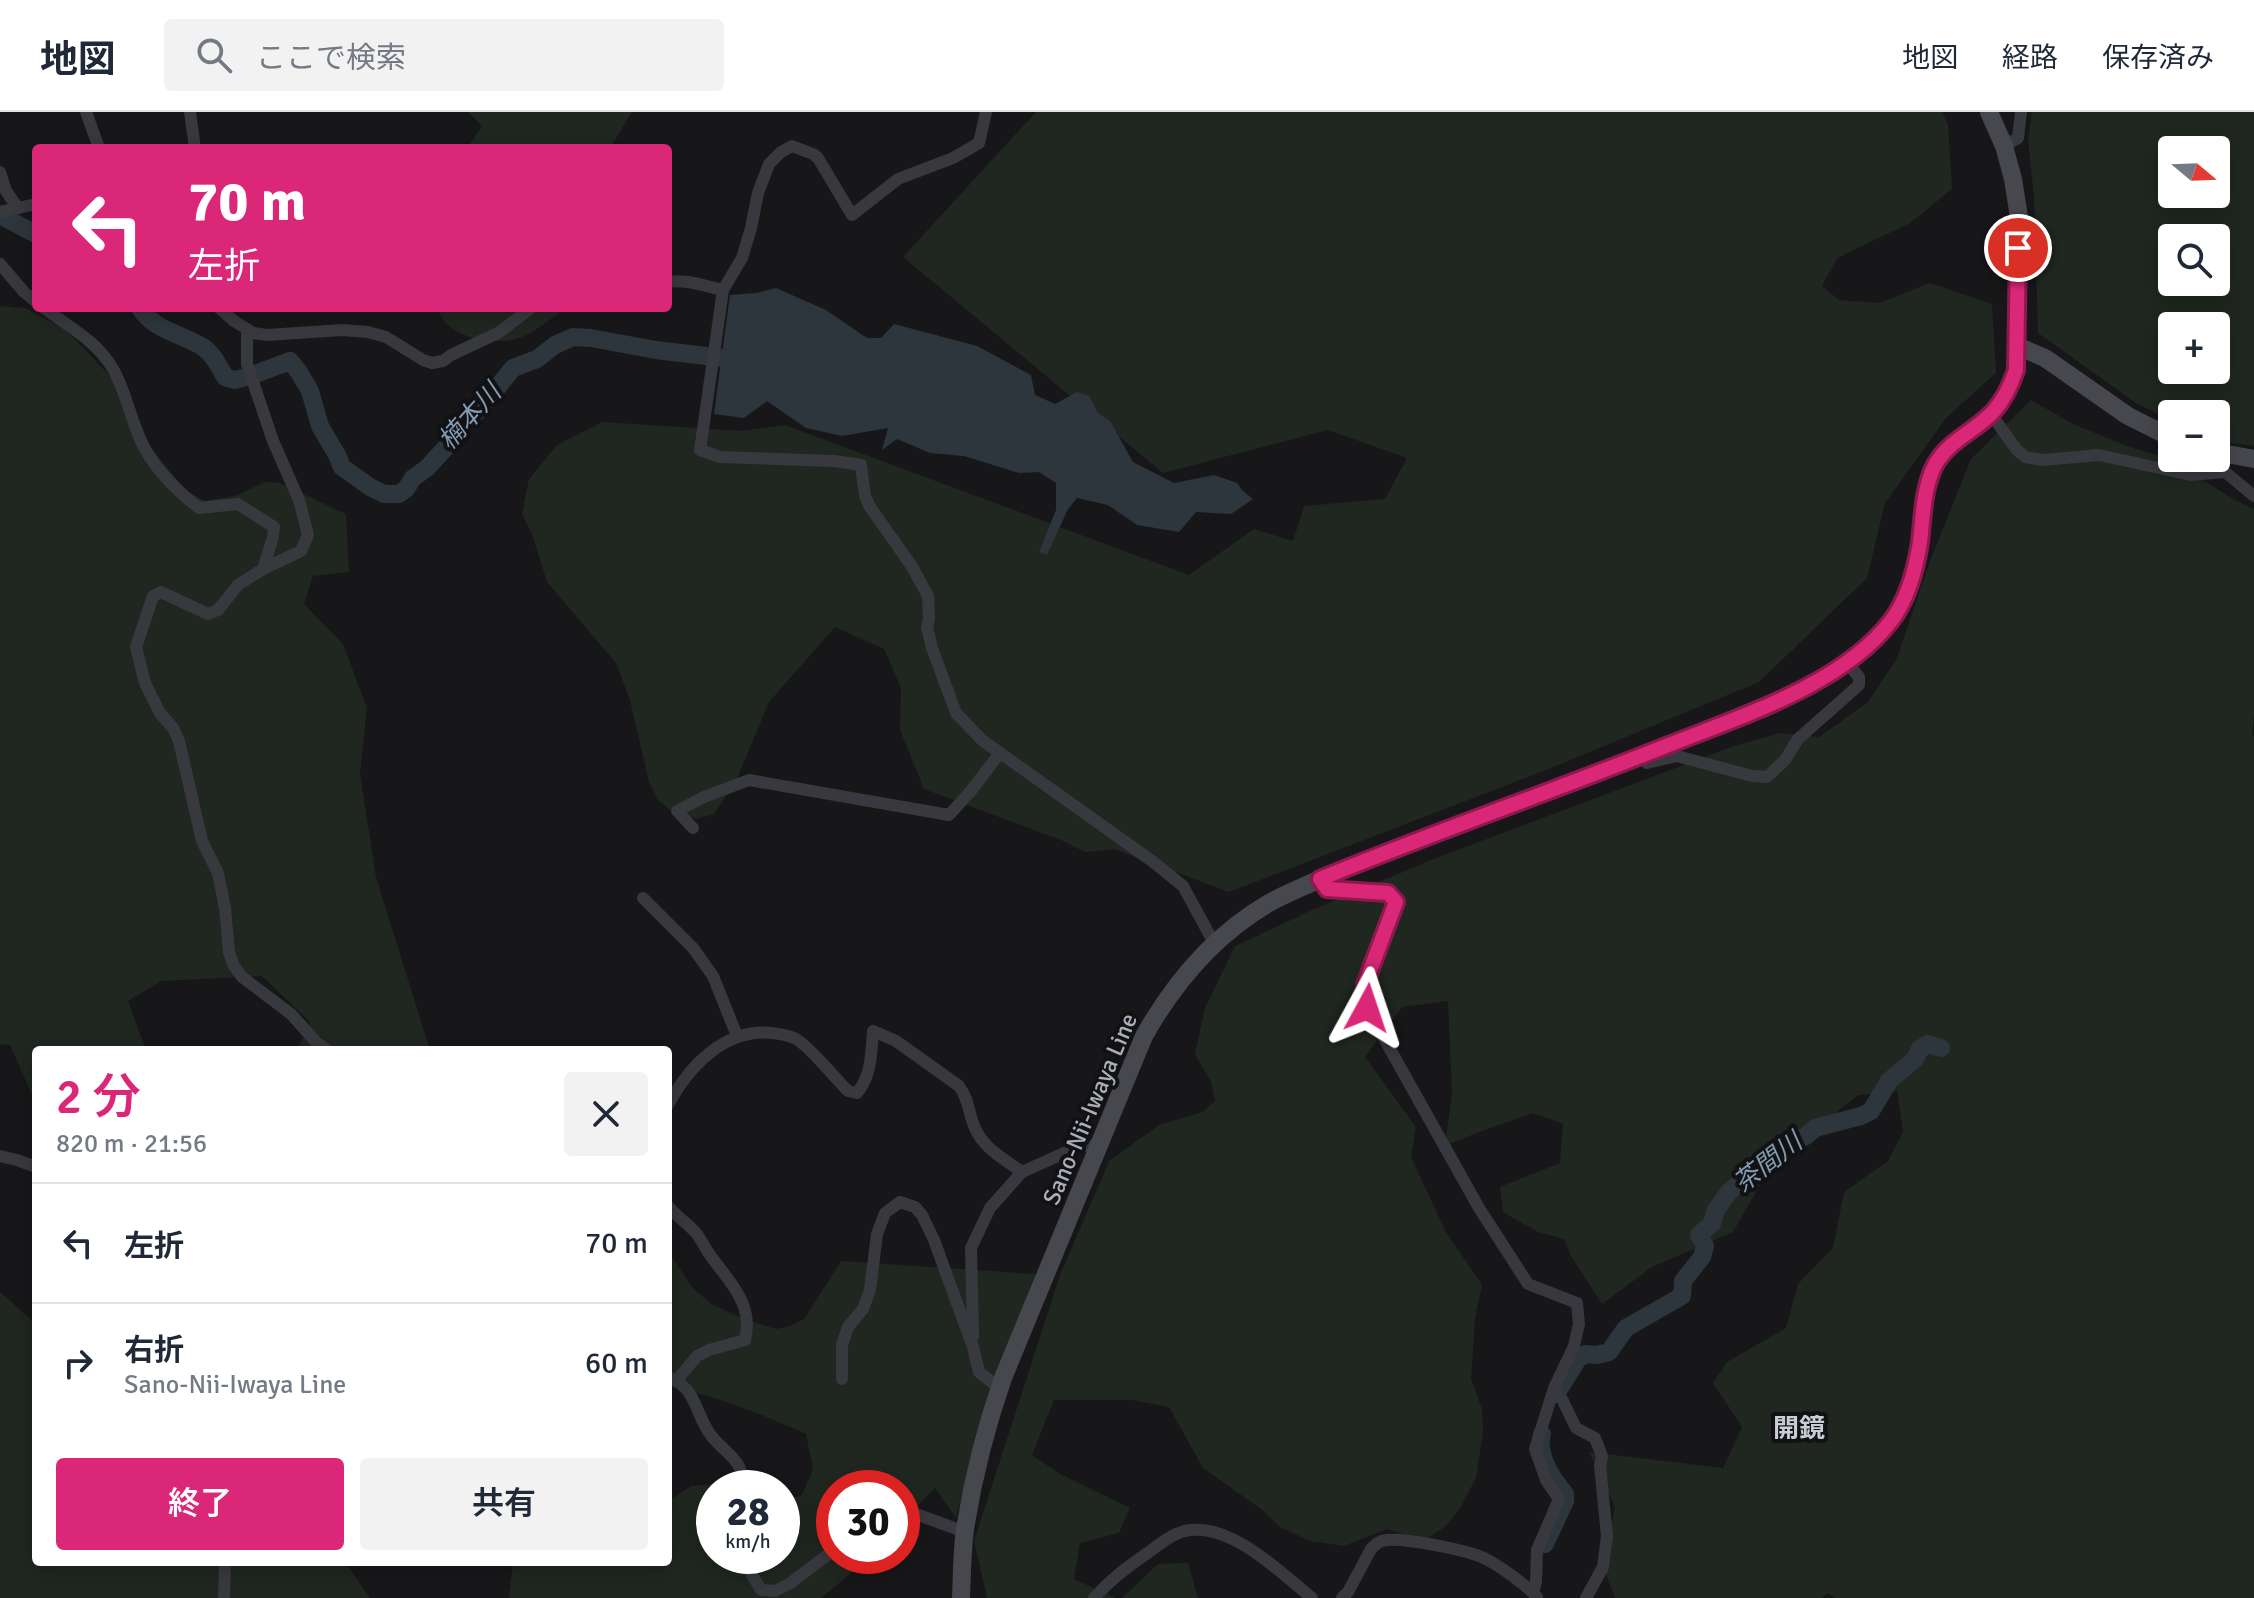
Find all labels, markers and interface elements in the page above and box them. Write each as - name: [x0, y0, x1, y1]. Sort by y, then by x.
- search box: [164, 19, 724, 91]
- icon: search: [192, 33, 236, 77]
- text: 地図: [40, 36, 116, 83]
- text: ここで検索: [256, 40, 406, 77]
- text: 地図: [1902, 41, 1958, 75]
- text: 経路: [2002, 41, 2058, 75]
- text: 保存済み: [2102, 41, 2214, 75]
- north arrow: [2158, 136, 2230, 208]
- map controls: [2158, 136, 2230, 472]
- text: 70 m: [188, 167, 306, 236]
- icon: left: [56, 176, 160, 280]
- pin: [1984, 214, 2052, 282]
- button: search: [2158, 224, 2230, 296]
- icon: arrive: [1996, 226, 2040, 270]
- text: 左折: [188, 244, 260, 289]
- button: +: [2158, 312, 2230, 384]
- water label: 楠本川: [432, 375, 510, 457]
- button: −: [2158, 400, 2230, 472]
- position arrow: [1325, 966, 1409, 1050]
- street label: Sano-Nii-Iwaya Line: [1036, 1009, 1144, 1209]
- text: 2 分: [56, 1068, 140, 1127]
- button: close: [564, 1072, 648, 1156]
- water label: 茶間川: [1727, 1125, 1811, 1200]
- text: 820 m · 21:56: [56, 1128, 207, 1160]
- icon: left: [56, 1221, 100, 1265]
- text: 70 m: [585, 1225, 648, 1262]
- text: 左折: [124, 1228, 184, 1265]
- text: 右折: [124, 1332, 184, 1369]
- icon: right: [56, 1341, 100, 1385]
- text: 60 m: [585, 1345, 648, 1382]
- text: Sano-Nii-Iwaya Line: [124, 1369, 346, 1401]
- district label: 開鏡: [1773, 1413, 1825, 1445]
- button: 終了: [56, 1458, 344, 1550]
- button: 共有: [360, 1458, 648, 1550]
- speed limit sign: 30: [816, 1470, 920, 1574]
- text: 28: [726, 1487, 770, 1537]
- text: km/h: [725, 1529, 771, 1554]

